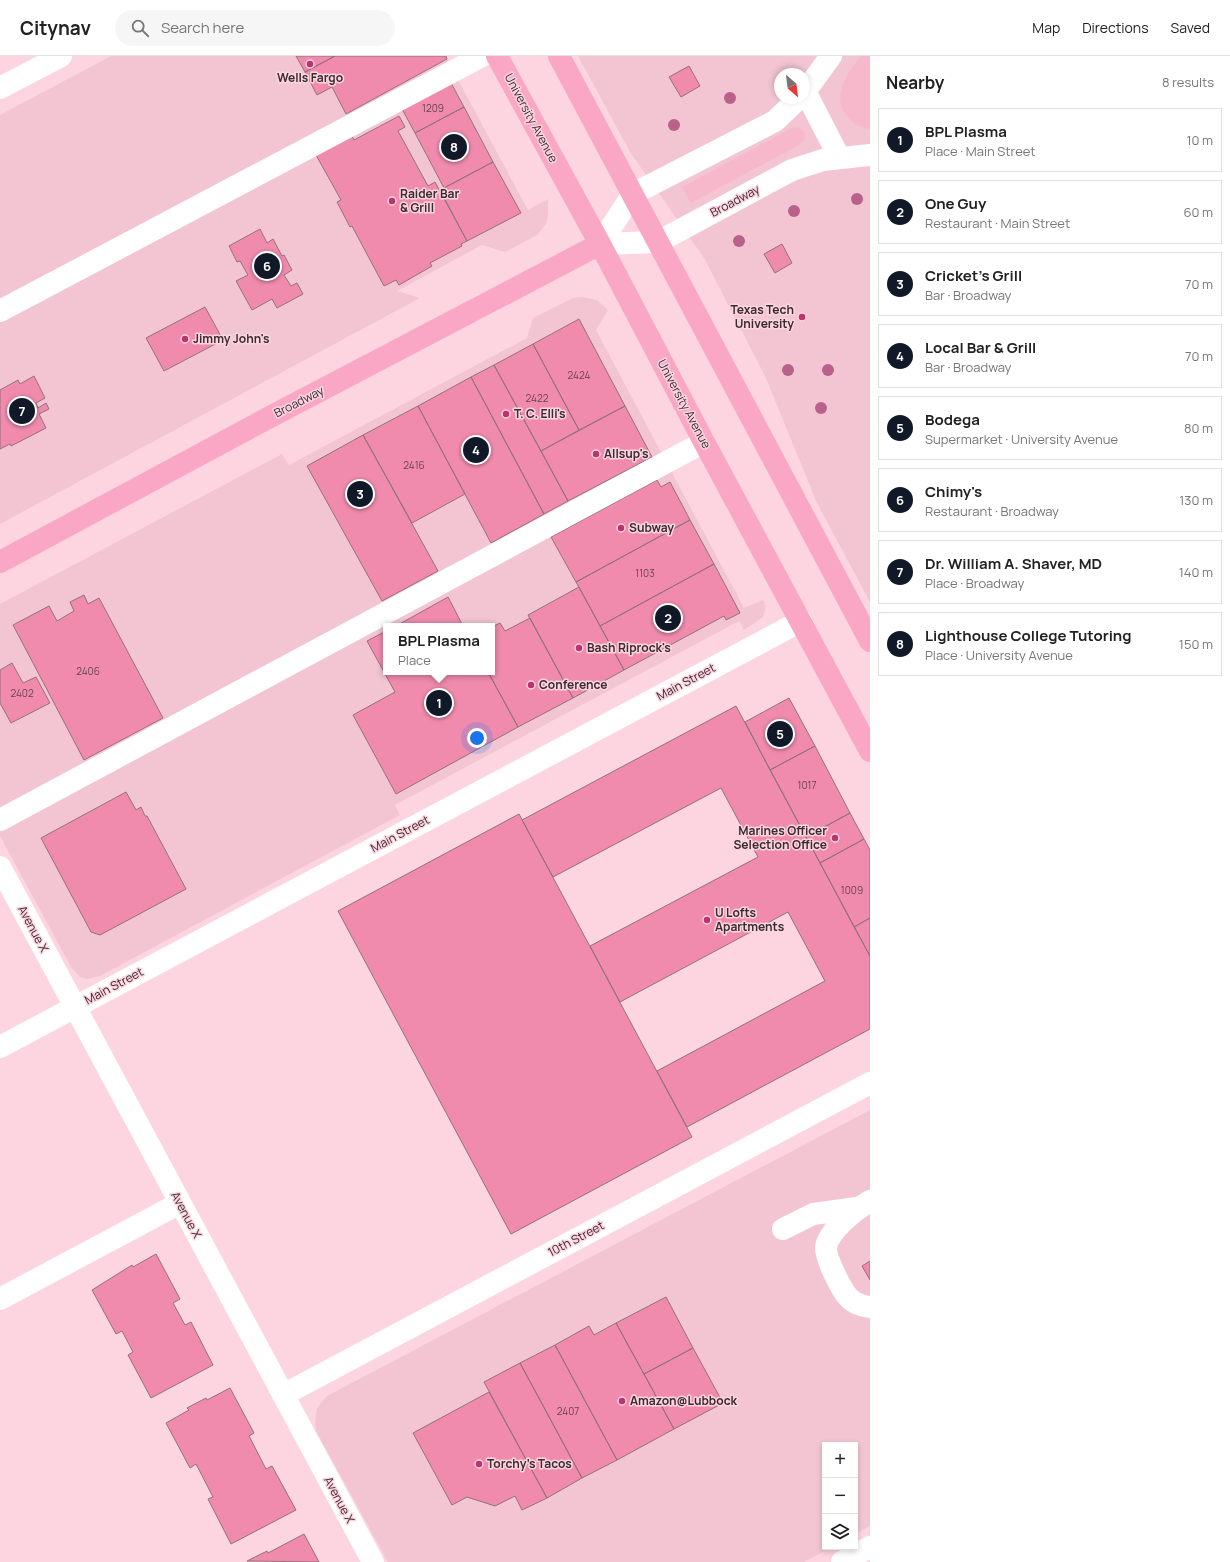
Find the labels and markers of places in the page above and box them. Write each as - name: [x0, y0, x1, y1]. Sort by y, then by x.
- marker: Wells Fargo: [305, 59, 315, 69]
- place label: Wells Fargo: [277, 69, 343, 86]
- pin: 8: [441, 132, 467, 162]
- place label: Raider Bar & Grill: [400, 185, 459, 216]
- marker: Raider Bar & Grill: [387, 196, 397, 206]
- pin: 6: [254, 251, 280, 281]
- place label: Texas Tech University: [731, 301, 794, 332]
- marker: Texas Tech University: [797, 312, 807, 322]
- place label: Jimmy John's: [193, 330, 270, 347]
- marker: Jimmy John's: [180, 334, 190, 344]
- pin: 7: [9, 396, 35, 426]
- place label: T. C. Elli's: [514, 405, 566, 422]
- marker: T. C. Elli's: [501, 409, 511, 419]
- pin: 4: [463, 435, 489, 465]
- place label: Allsup's: [604, 445, 649, 462]
- marker: Allsup's: [591, 449, 601, 459]
- pin: 3: [347, 479, 373, 509]
- place label: Subway: [629, 519, 674, 536]
- marker: Subway: [616, 523, 626, 533]
- pin: 2: [655, 603, 681, 633]
- place label: Bash Riprock's: [587, 639, 671, 656]
- marker: Bash Riprock's: [574, 643, 584, 653]
- place label: Conference: [539, 676, 607, 693]
- marker: Conference: [526, 680, 536, 690]
- pin: 1: [426, 688, 452, 718]
- pin: 5: [767, 719, 793, 749]
- place label: Marines Officer Selection Office: [733, 822, 827, 853]
- marker: Marines Officer Selection Office: [830, 833, 840, 843]
- place label: U Lofts Apartments: [715, 904, 785, 935]
- marker: U Lofts Apartments: [702, 915, 712, 925]
- place label: Amazon@Lubbock: [630, 1392, 738, 1409]
- marker: Amazon@Lubbock: [617, 1396, 627, 1406]
- place label: Torchy's Tacos: [487, 1455, 572, 1472]
- marker: Torchy's Tacos: [474, 1459, 484, 1469]

